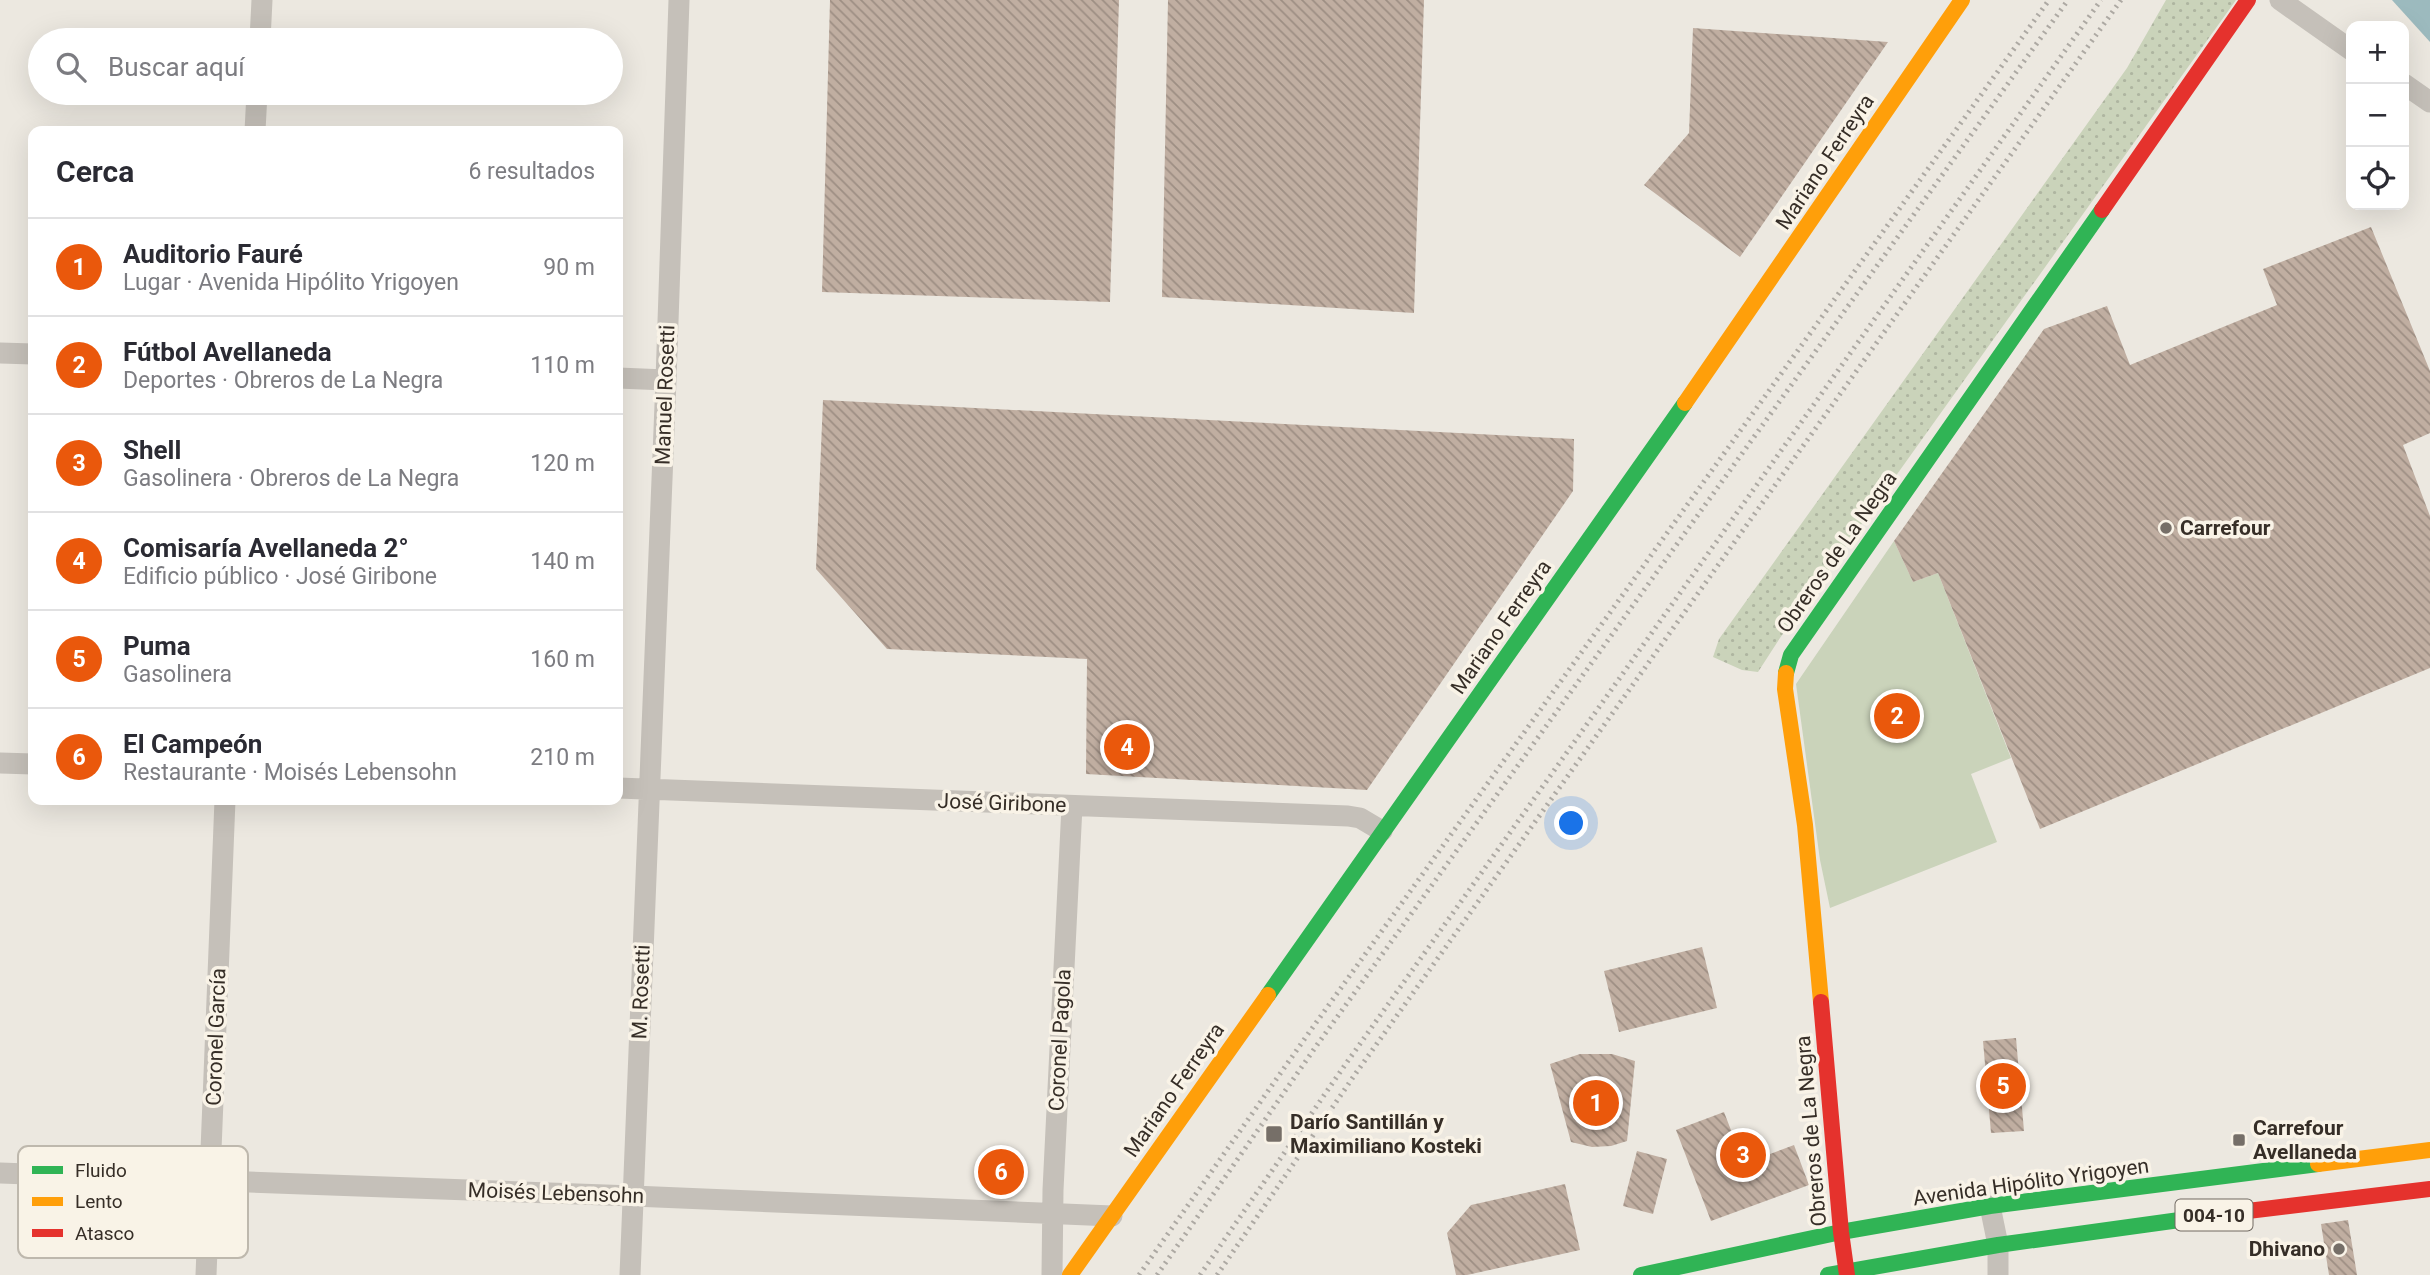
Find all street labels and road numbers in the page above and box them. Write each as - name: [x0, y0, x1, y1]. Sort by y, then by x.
- street label: Mariano Ferreyra: [1771, 90, 1879, 234]
- street label: Manuel Rosetti: [651, 325, 679, 465]
- street label: Obreros de La Negra: [1772, 467, 1902, 637]
- street label: Mariano Ferreyra: [1446, 555, 1556, 699]
- street label: José Giribone: [937, 789, 1067, 817]
- street label: M. Rosetti: [627, 944, 655, 1040]
- street label: Coronel García: [202, 968, 230, 1106]
- street label: Coronel Pagola: [1044, 968, 1076, 1112]
- street label: Mariano Ferreyra: [1119, 1018, 1229, 1162]
- street label: Obreros de La Negra: [1791, 1035, 1831, 1227]
- street label: Avenida Hipólito Yrigoyen: [1911, 1154, 2151, 1210]
- street label: Moisés Lebensohn: [467, 1178, 645, 1208]
- road number: 004-10: [2176, 1200, 2252, 1231]

